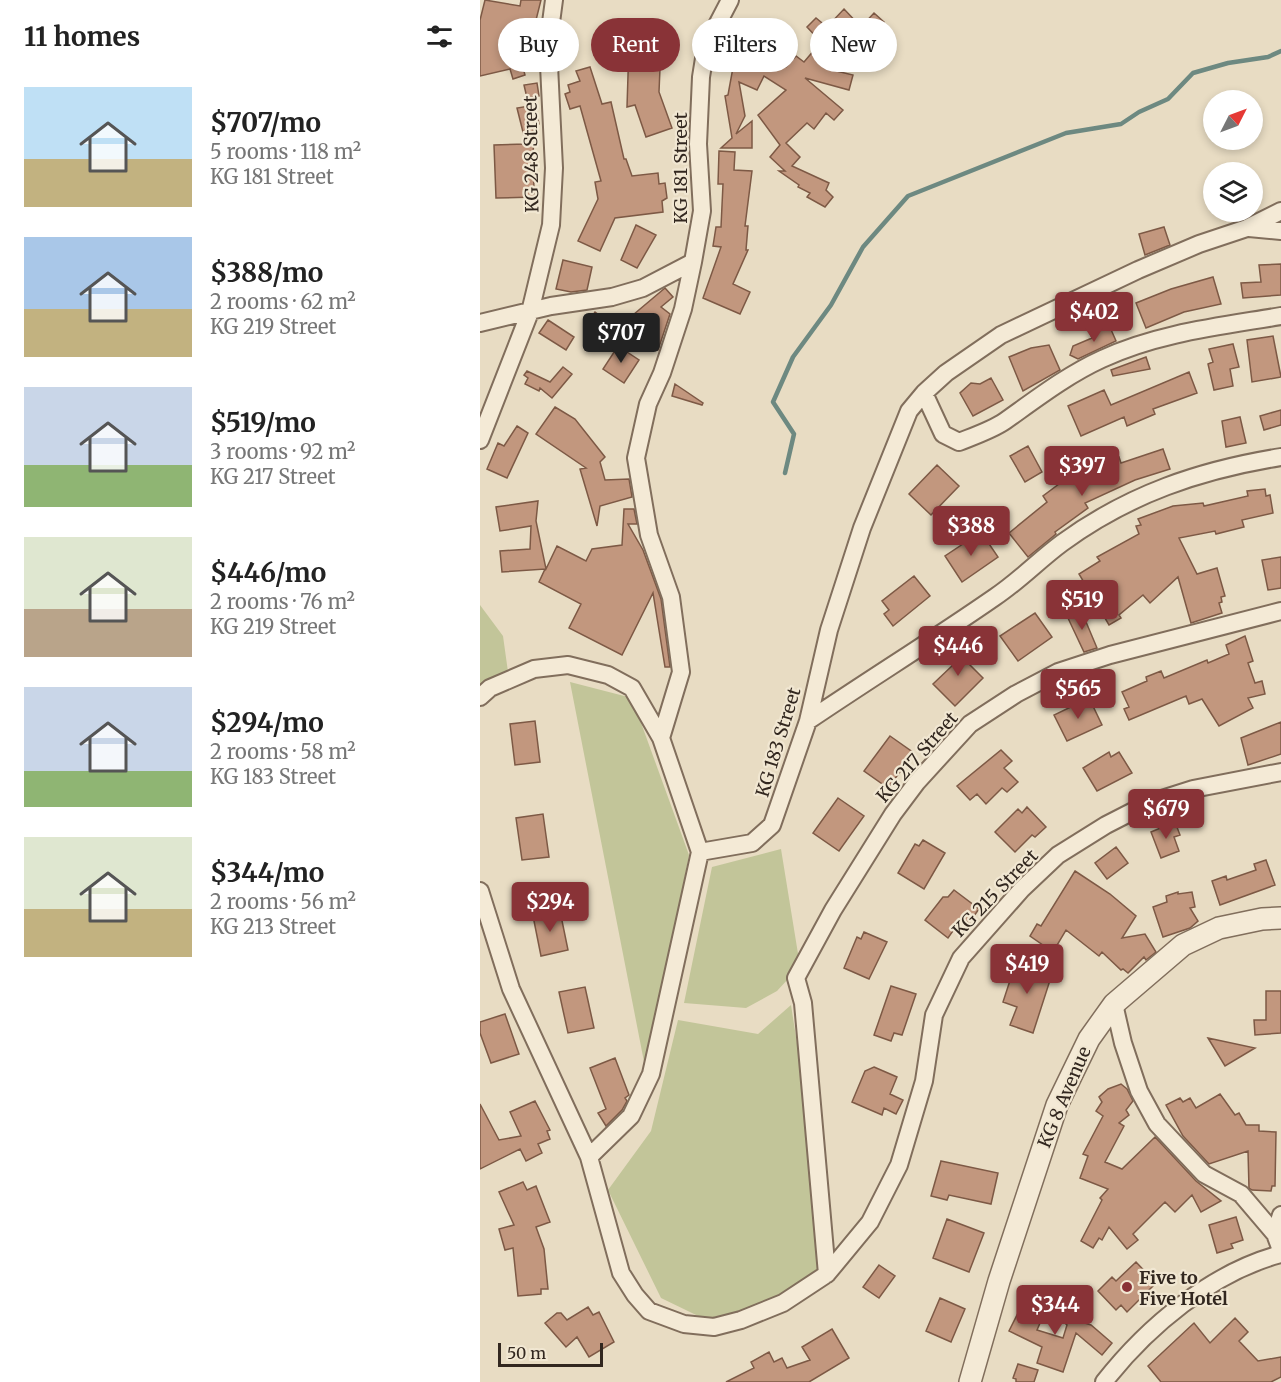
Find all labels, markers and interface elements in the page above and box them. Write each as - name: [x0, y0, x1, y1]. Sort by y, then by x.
- chip: Buy: [498, 18, 579, 72]
- chip: Rent: [591, 18, 680, 72]
- chip: Filters: [692, 18, 798, 72]
- chip: New: [810, 18, 897, 72]
- text: 11 homes: [24, 20, 140, 53]
- icon: filters: [423, 20, 456, 53]
- north arrow: [1203, 90, 1263, 150]
- map controls: [1203, 90, 1263, 222]
- street label: KG 248 Street: [518, 95, 544, 213]
- text: $707/mo: [210, 106, 321, 139]
- icon: home: [72, 111, 144, 183]
- street label: KG 181 Street: [669, 112, 692, 224]
- text: 5 rooms · 118 m²: [210, 139, 361, 164]
- button: layers: [1203, 162, 1263, 222]
- text: KG 181 Street: [210, 164, 334, 189]
- text: $388/mo: [210, 256, 323, 289]
- icon: home: [72, 261, 144, 333]
- text: 2 rooms · 62 m²: [210, 289, 356, 314]
- pin: $402: [1058, 292, 1130, 343]
- text: $402: [1069, 299, 1119, 324]
- pin: $707: [585, 313, 657, 364]
- text: KG 219 Street: [210, 314, 336, 339]
- text: $707: [597, 320, 645, 345]
- text: $519/mo: [210, 406, 316, 439]
- icon: home: [72, 411, 144, 483]
- text: 3 rooms · 92 m²: [210, 439, 356, 464]
- pin: $397: [1046, 446, 1118, 497]
- text: $397: [1058, 453, 1106, 478]
- text: KG 217 Street: [210, 464, 335, 489]
- pin: $388: [935, 506, 1007, 557]
- text: $388: [947, 513, 995, 538]
- text: $446/mo: [210, 556, 326, 589]
- icon: home: [72, 561, 144, 633]
- pin: $519: [1046, 580, 1118, 631]
- text: $519: [1060, 587, 1104, 612]
- text: 2 rooms · 76 m²: [210, 589, 355, 614]
- text: KG 219 Street: [210, 614, 336, 639]
- pin: $446: [922, 626, 994, 677]
- text: $446: [933, 633, 983, 658]
- pin: $565: [1042, 669, 1114, 720]
- text: $565: [1055, 676, 1101, 701]
- street label: KG 183 Street: [750, 684, 806, 800]
- text: $294/mo: [210, 706, 324, 739]
- street label: KG 217 Street: [871, 707, 963, 807]
- icon: home: [72, 711, 144, 783]
- text: 2 rooms · 58 m²: [210, 739, 356, 764]
- text: KG 183 Street: [210, 764, 336, 789]
- pin: $679: [1130, 789, 1202, 840]
- text: $679: [1142, 796, 1190, 821]
- street label: KG 215 Street: [947, 844, 1043, 942]
- text: $344/mo: [210, 856, 324, 889]
- icon: home: [72, 861, 144, 933]
- pin: $294: [514, 882, 586, 933]
- text: 2 rooms · 56 m²: [210, 889, 356, 914]
- text: $294: [526, 889, 574, 914]
- text: KG 213 Street: [210, 914, 336, 939]
- pin: $419: [991, 944, 1063, 995]
- text: $419: [1004, 951, 1050, 976]
- street label: KG 8 Avenue: [1032, 1043, 1096, 1151]
- place label: Five to Five Hotel: [1139, 1266, 1228, 1310]
- marker: Five to Five Hotel: [1120, 1280, 1134, 1294]
- pin: $344: [1019, 1285, 1091, 1336]
- text: $344: [1030, 1292, 1080, 1317]
- scale bar: [498, 1340, 603, 1368]
- text: 50 m: [507, 1343, 546, 1363]

